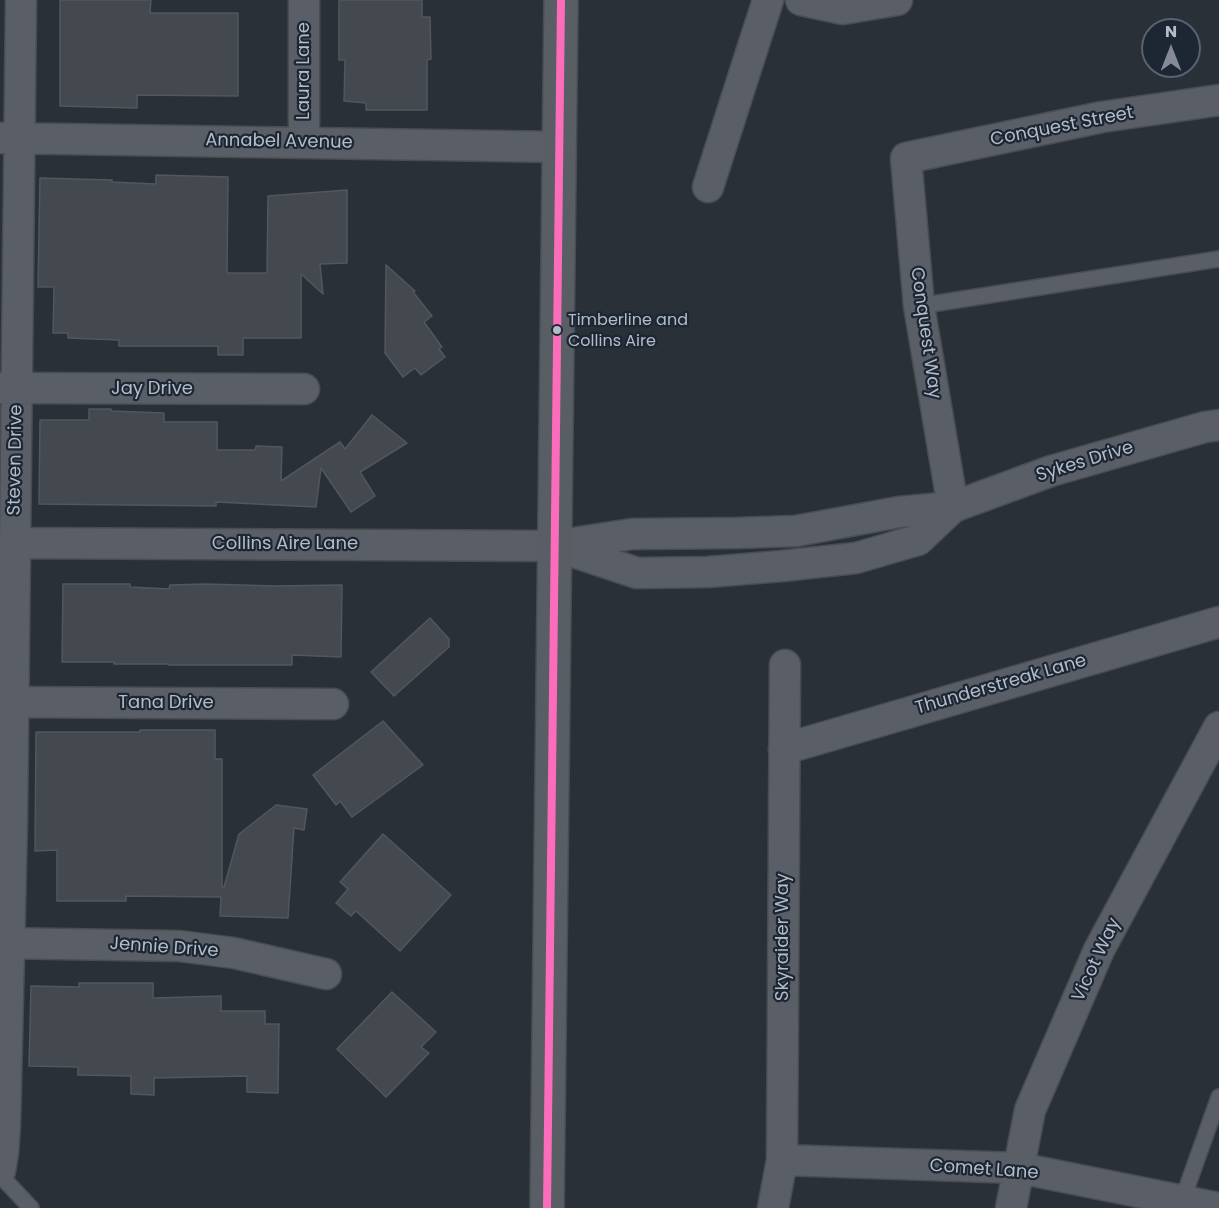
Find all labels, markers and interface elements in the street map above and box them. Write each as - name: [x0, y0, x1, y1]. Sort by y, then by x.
- north arrow: [1141, 18, 1201, 78]
- text: N: [1165, 20, 1177, 43]
- street label: Laura Lane: [293, 22, 315, 120]
- street label: Conquest Street: [989, 103, 1135, 151]
- street label: Annabel Avenue: [205, 130, 353, 154]
- street label: Conquest Way: [905, 266, 945, 400]
- place label: Timberline and Collins Aire: [568, 311, 688, 349]
- marker: Timberline and Collins Aire: [551, 324, 563, 336]
- street label: Jay Drive: [111, 378, 193, 400]
- street label: Steven Drive: [4, 404, 28, 516]
- street label: Sykes Drive: [1034, 437, 1136, 487]
- street label: Collins Aire Lane: [212, 533, 358, 555]
- street label: Thunderstreak Lane: [913, 650, 1089, 720]
- street label: Tana Drive: [118, 692, 214, 714]
- street label: Skyraider Way: [772, 873, 794, 1001]
- street label: Vicot Way: [1068, 915, 1126, 1005]
- street label: Jennie Drive: [109, 933, 219, 963]
- street label: Comet Lane: [929, 1155, 1039, 1185]

